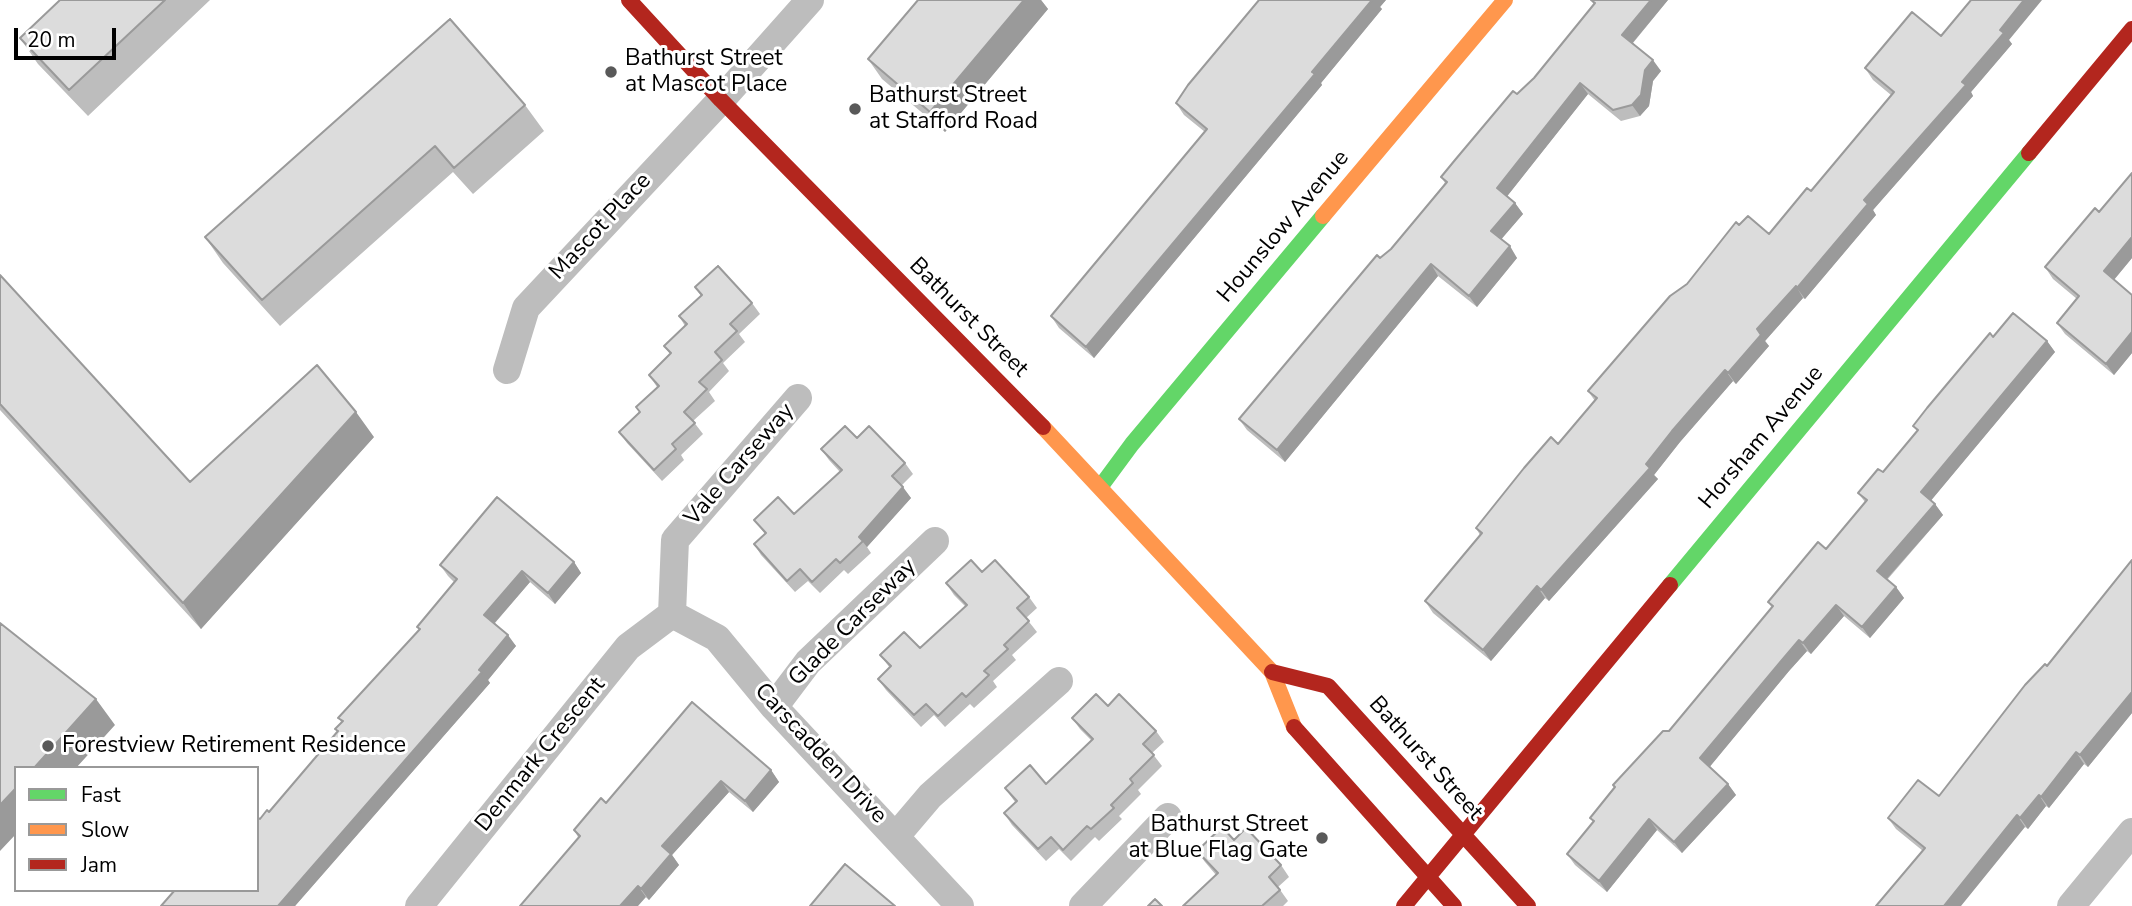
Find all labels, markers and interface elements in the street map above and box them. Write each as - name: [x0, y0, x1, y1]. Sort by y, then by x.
- scale bar: [18, 14, 119, 58]
- text: 20 m: [27, 26, 76, 54]
- place label: Bathurst Street at Mascot Place: [625, 45, 787, 99]
- marker: Bathurst Street at Mascot Place: [603, 64, 619, 80]
- place label: Bathurst Street at Stafford Road: [869, 82, 1038, 136]
- marker: Bathurst Street at Stafford Road: [847, 101, 863, 117]
- street label: Hounslow Avenue: [1212, 145, 1356, 309]
- street label: Mascot Place: [544, 168, 658, 286]
- street label: Bathurst Street: [903, 253, 1033, 383]
- street label: Horsham Avenue: [1694, 361, 1830, 515]
- street label: Vale Carseway: [679, 398, 801, 532]
- street label: Glade Carseway: [784, 554, 922, 692]
- street label: Denmark Crescent: [470, 672, 612, 838]
- street label: Carscadden Drive: [748, 678, 892, 830]
- street label: Bathurst Street: [1362, 691, 1488, 827]
- place label: Forestview Retirement Residence: [62, 732, 406, 760]
- marker: Forestview Retirement Residence: [40, 738, 56, 754]
- legend: [14, 766, 259, 892]
- text: Fast: [81, 781, 121, 809]
- place label: Bathurst Street at Blue Flag Gate: [1128, 811, 1308, 865]
- text: Slow: [81, 816, 129, 844]
- marker: Bathurst Street at Blue Flag Gate: [1314, 830, 1330, 846]
- text: Jam: [81, 851, 117, 879]

